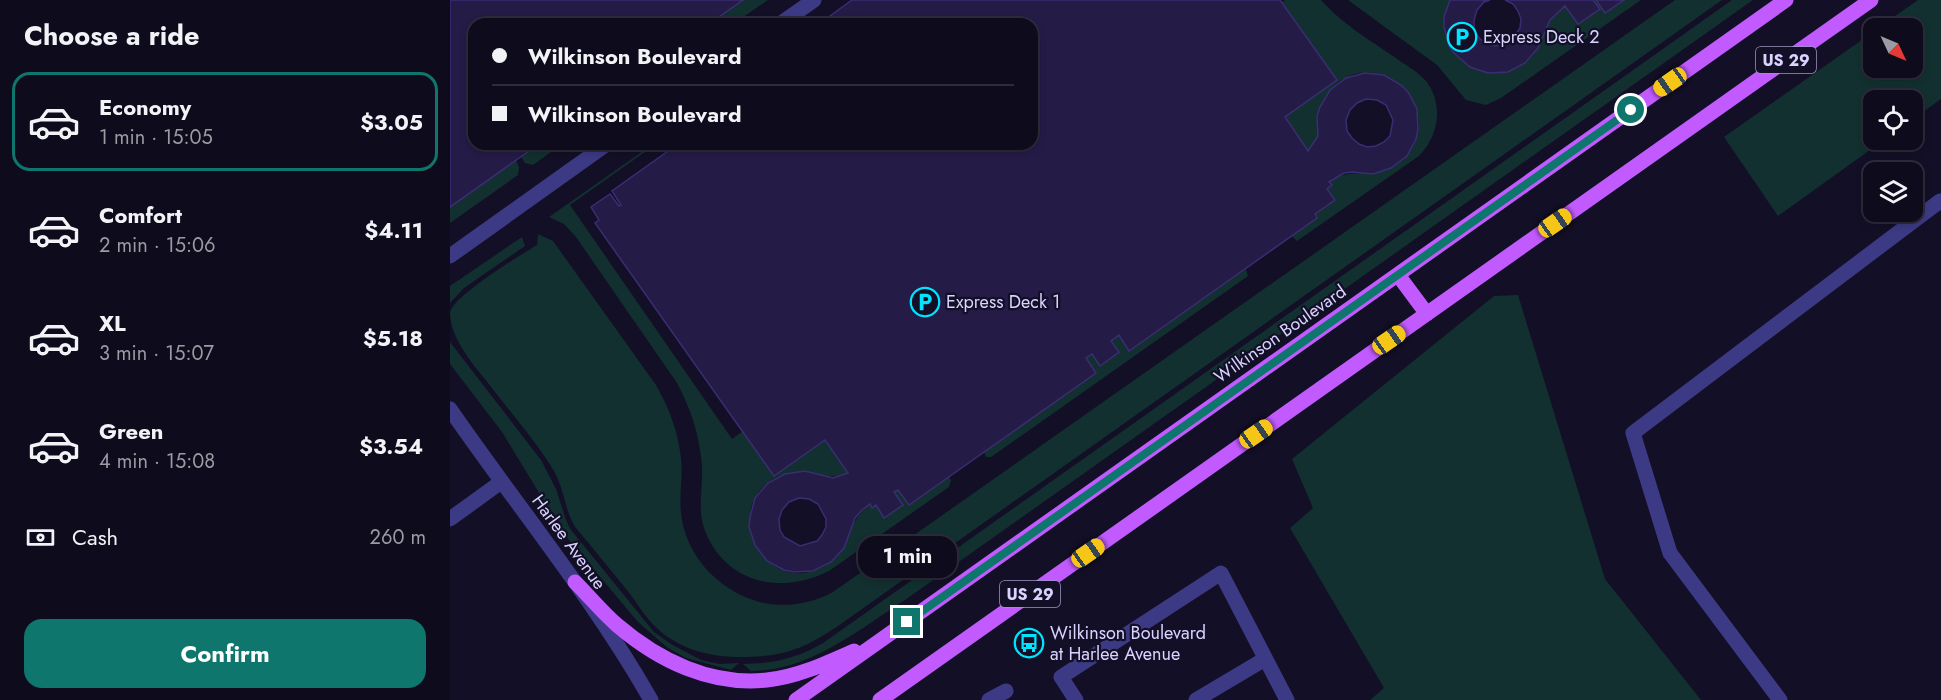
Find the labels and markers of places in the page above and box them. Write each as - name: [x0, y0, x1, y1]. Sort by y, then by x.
- parking icon: Express Deck 2: [1446, 21, 1478, 53]
- place label: Express Deck 2: [1483, 24, 1599, 50]
- parking icon: Express Deck 1: [909, 286, 941, 318]
- place label: Express Deck 1: [946, 289, 1060, 315]
- place label: Wilkinson Boulevard at Harlee Avenue: [1050, 620, 1206, 667]
- bus stop icon: Wilkinson Boulevard at Harlee Avenue: [1013, 627, 1045, 659]

